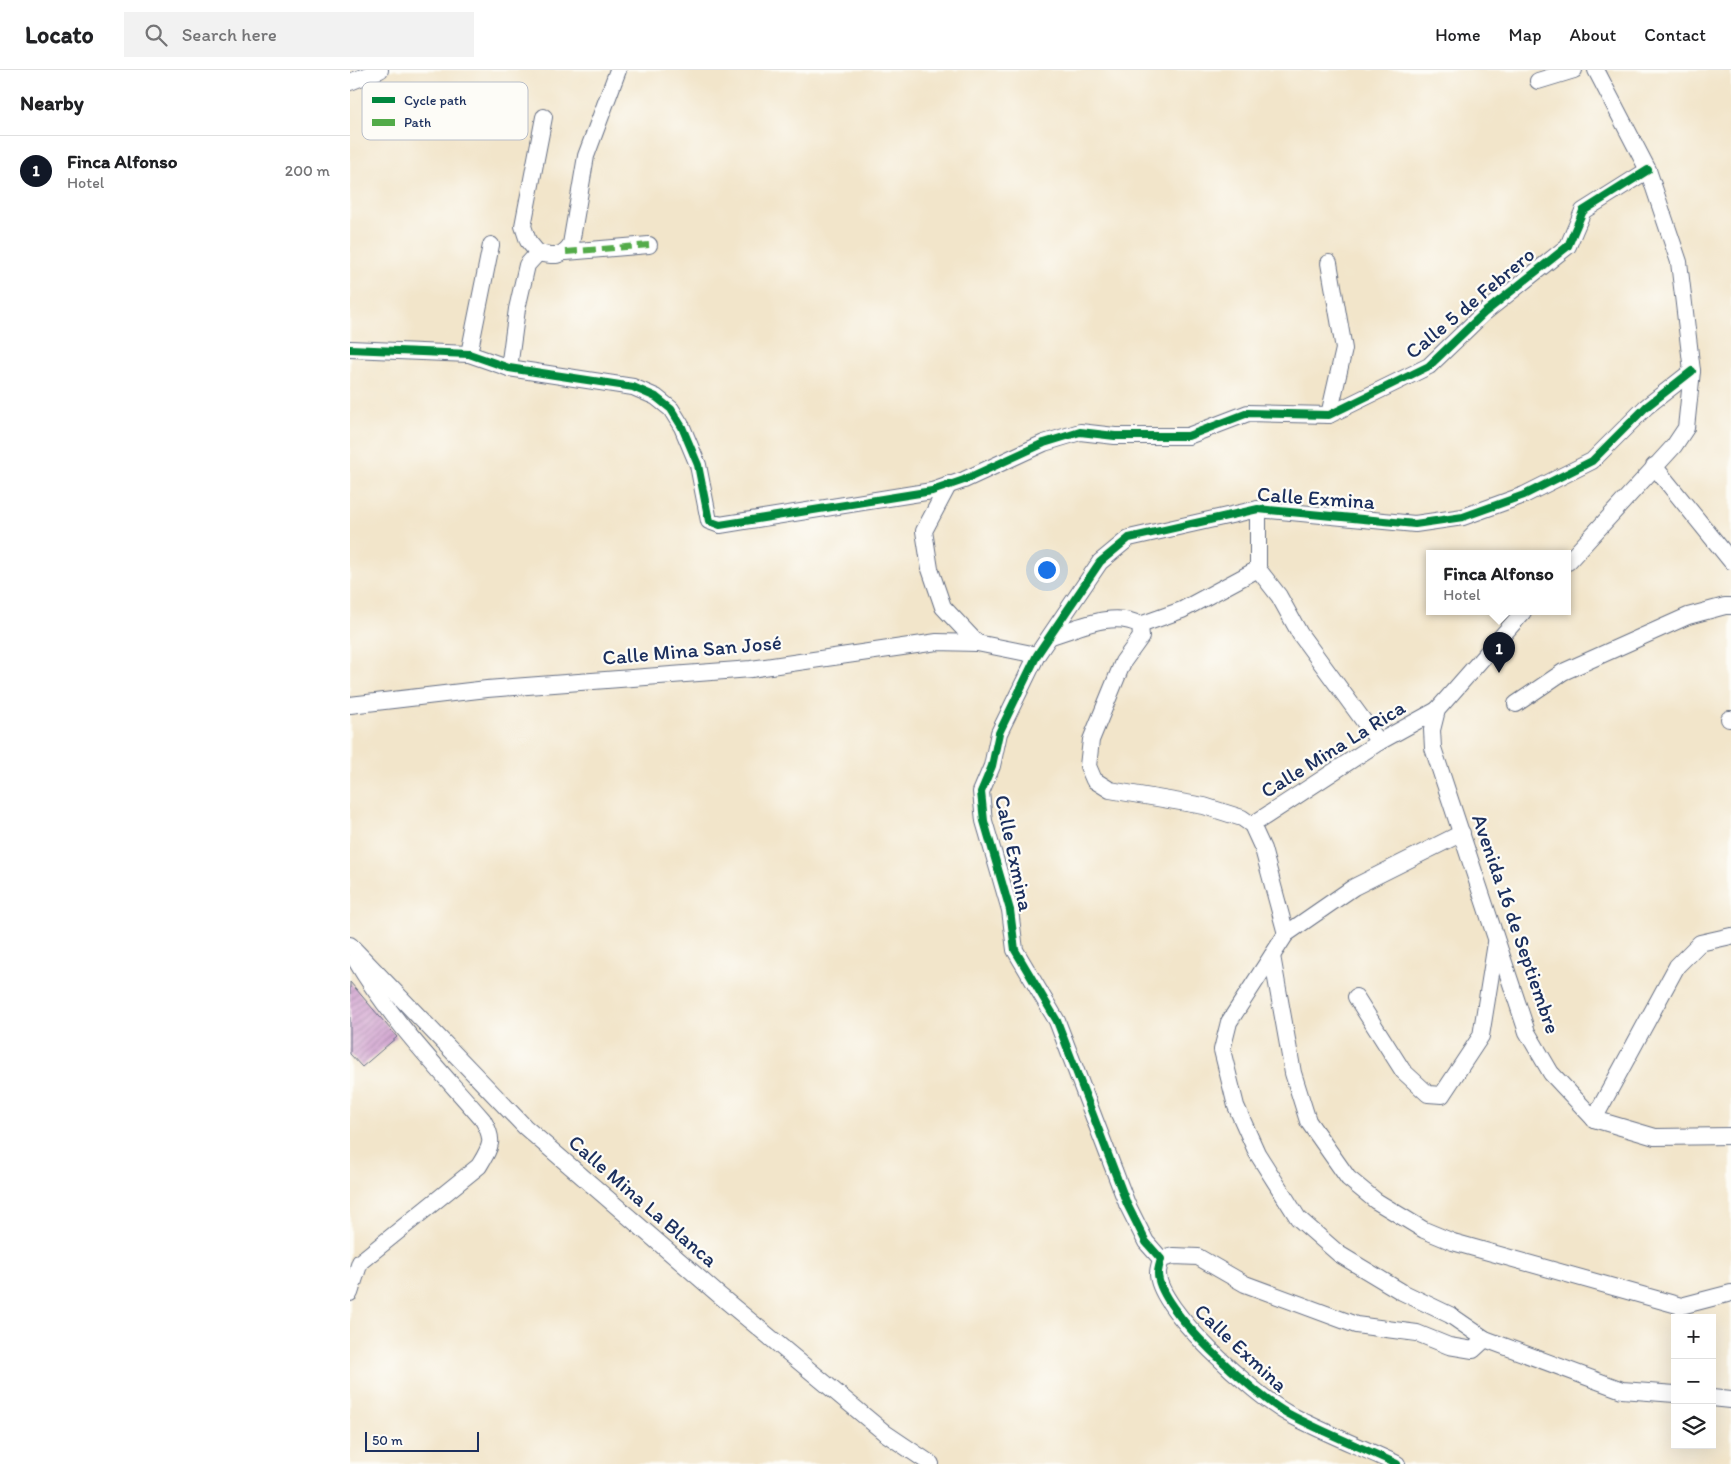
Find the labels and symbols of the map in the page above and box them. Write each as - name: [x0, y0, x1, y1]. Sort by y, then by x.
- legend: [362, 82, 528, 140]
- text: Cycle path: [404, 92, 467, 109]
- text: Path: [404, 114, 431, 131]
- street label: Calle 5 de Febrero: [1400, 241, 1539, 364]
- street label: Calle Exmina: [1256, 481, 1376, 514]
- your location: [1034, 557, 1060, 583]
- street label: Calle Mina San José: [601, 629, 783, 670]
- pin: 1: [1483, 632, 1515, 673]
- street label: Calle Mina La Rica: [1256, 694, 1410, 803]
- street label: Calle Exmina: [990, 793, 1039, 913]
- street label: Avenida 16 de Septiembre: [1467, 811, 1566, 1037]
- street label: Calle Mina La Blanca: [564, 1129, 723, 1272]
- street label: Calle Exmina: [1190, 1298, 1293, 1397]
- scale bar: [365, 1429, 479, 1452]

